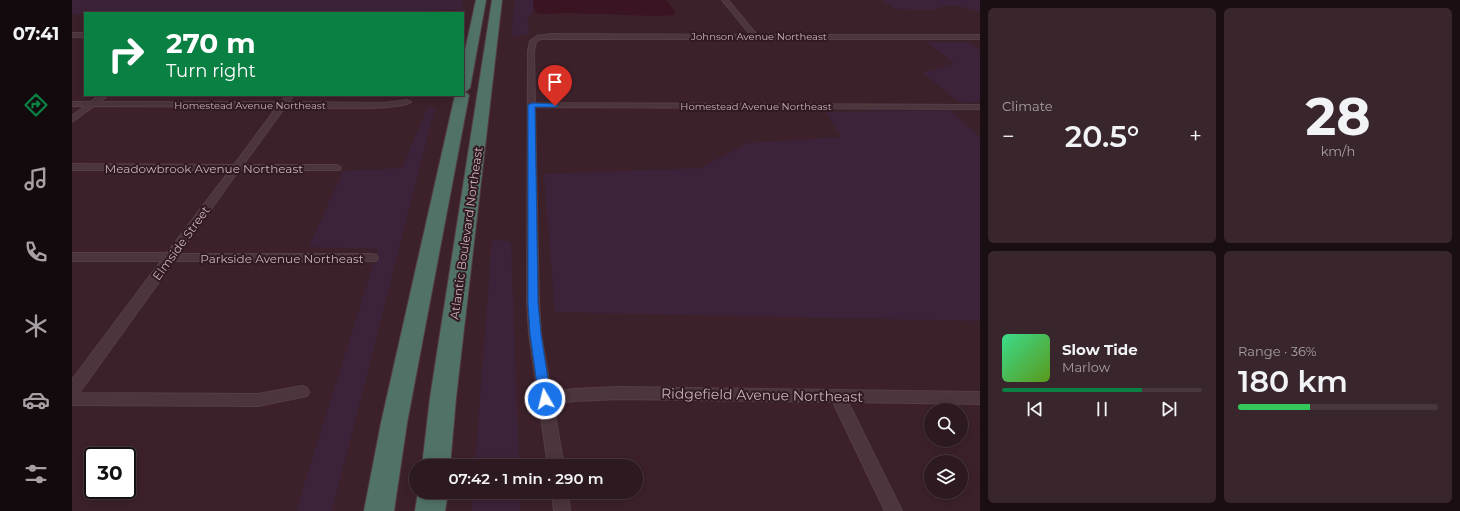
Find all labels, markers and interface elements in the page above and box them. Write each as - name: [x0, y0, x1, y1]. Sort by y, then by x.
- text: 07:41: [13, 23, 59, 45]
- text: 270 m: [166, 26, 256, 60]
- icon: right: [100, 28, 152, 80]
- street label: Johnson Avenue Northeast: [690, 30, 827, 43]
- text: Turn right: [166, 60, 256, 82]
- pin: [538, 65, 572, 106]
- icon: arrive: [544, 71, 566, 93]
- text: 28: [1305, 85, 1371, 148]
- icon: directions: [22, 91, 50, 119]
- text: Climate: [1002, 98, 1053, 114]
- street label: Homestead Avenue Northeast: [174, 99, 326, 112]
- street label: Homestead Avenue Northeast: [680, 100, 832, 113]
- text: 20.5°: [1065, 118, 1139, 155]
- text: −: [1002, 123, 1015, 150]
- text: +: [1189, 123, 1202, 150]
- text: km/h: [1321, 143, 1355, 159]
- street label: Atlantic Boulevard Northeast: [446, 146, 486, 320]
- street label: Meadowbrook Avenue Northeast: [105, 161, 303, 176]
- icon: music: [22, 165, 50, 193]
- street label: Elmside Street: [149, 203, 213, 283]
- icon: phone: [22, 238, 50, 266]
- street label: Parkside Avenue Northeast: [200, 251, 364, 266]
- icon: climate: [22, 312, 50, 340]
- text: Slow Tide: [1062, 340, 1138, 359]
- text: Range · 36%: [1238, 343, 1316, 359]
- text: Marlow: [1062, 359, 1110, 375]
- text: 180 km: [1238, 363, 1348, 400]
- position arrow: [524, 378, 566, 420]
- street label: Ridgefield Avenue Northeast: [661, 384, 863, 406]
- icon: car: [22, 386, 50, 414]
- icon: previous: [1024, 398, 1046, 420]
- icon: pause: [1091, 398, 1113, 420]
- icon: next: [1158, 398, 1180, 420]
- map controls: [924, 403, 968, 499]
- button: search: [924, 403, 968, 447]
- speed limit sign: 30: [84, 447, 136, 499]
- button: layers: [924, 455, 968, 499]
- icon: filters: [22, 460, 50, 488]
- text: 07:42 · 1 min · 290 m: [449, 469, 603, 488]

